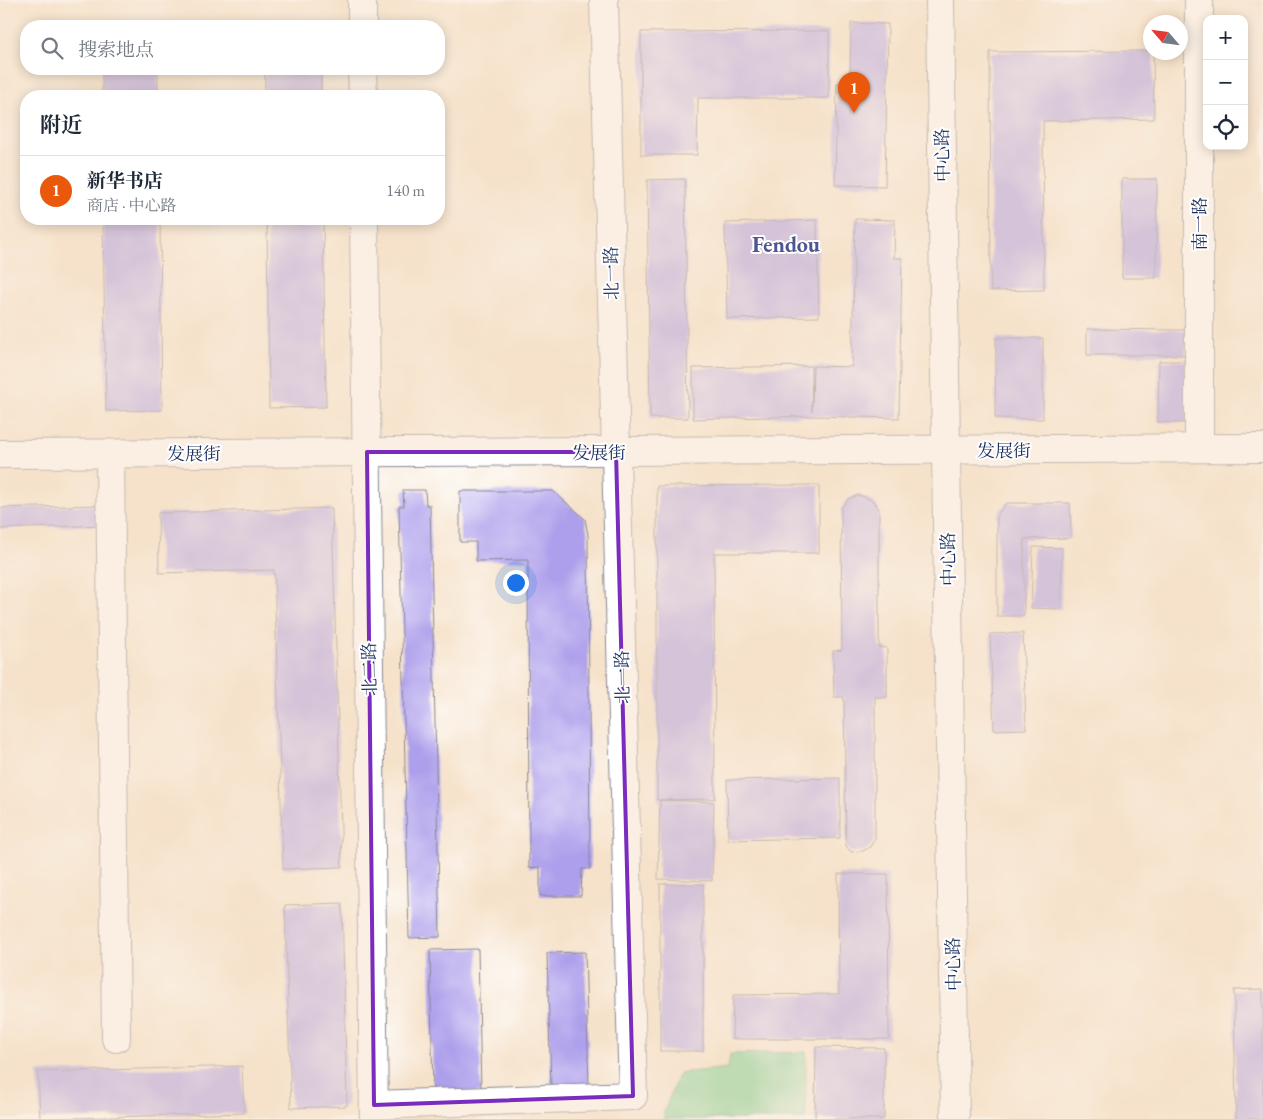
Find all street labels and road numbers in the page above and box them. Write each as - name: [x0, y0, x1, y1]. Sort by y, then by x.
- street label: 中心路: [930, 128, 954, 182]
- street label: 南一路: [1188, 197, 1211, 251]
- street label: 北一路: [599, 246, 623, 300]
- street label: 发展街: [977, 439, 1031, 462]
- street label: 发展街: [572, 441, 626, 464]
- street label: 发展街: [167, 442, 221, 465]
- street label: 中心路: [936, 532, 960, 586]
- street label: 北二路: [357, 642, 381, 696]
- street label: 北一路: [610, 650, 634, 704]
- street label: 中心路: [941, 937, 965, 991]

